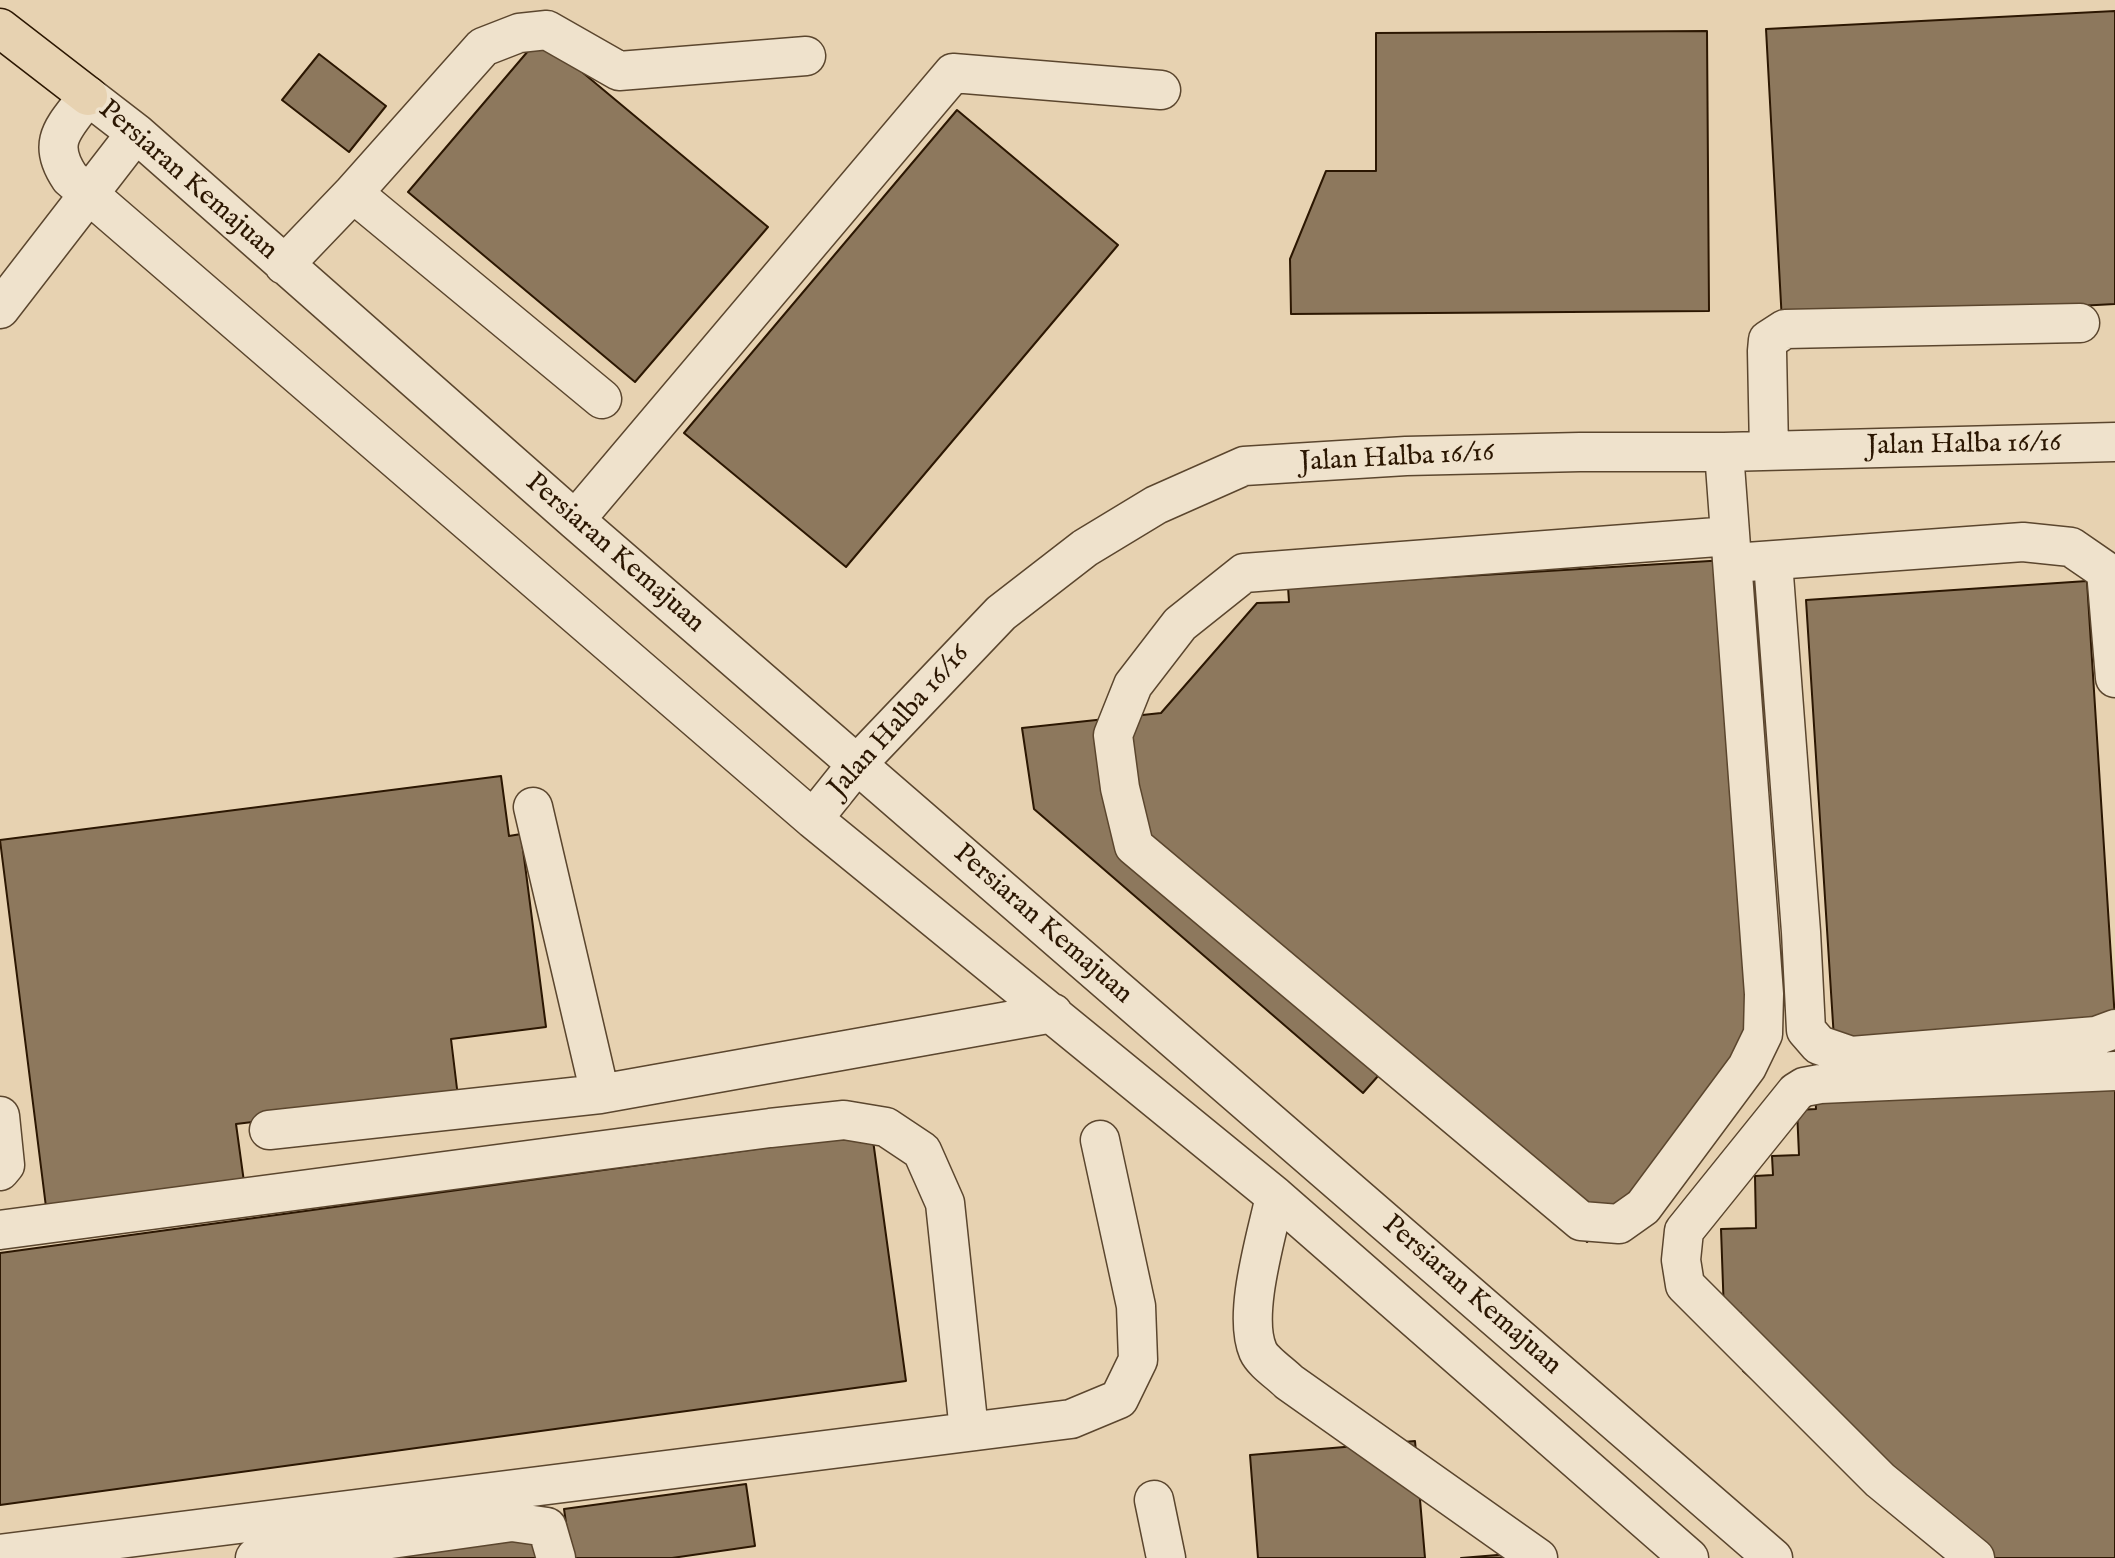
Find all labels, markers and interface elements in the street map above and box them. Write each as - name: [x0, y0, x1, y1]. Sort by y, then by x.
- street label: Persiaran Kemajuan: [90, 94, 284, 268]
- street label: Jalan Halba 16/16: [1866, 428, 2062, 464]
- street label: Jalan Halba 16/16: [1299, 437, 1495, 481]
- street label: Persiaran Kemajuan: [517, 467, 711, 641]
- street label: Jalan Halba 16/16: [822, 638, 978, 806]
- street label: Persiaran Kemajuan: [945, 838, 1139, 1012]
- street label: Persiaran Kemajuan: [1374, 1209, 1568, 1383]

